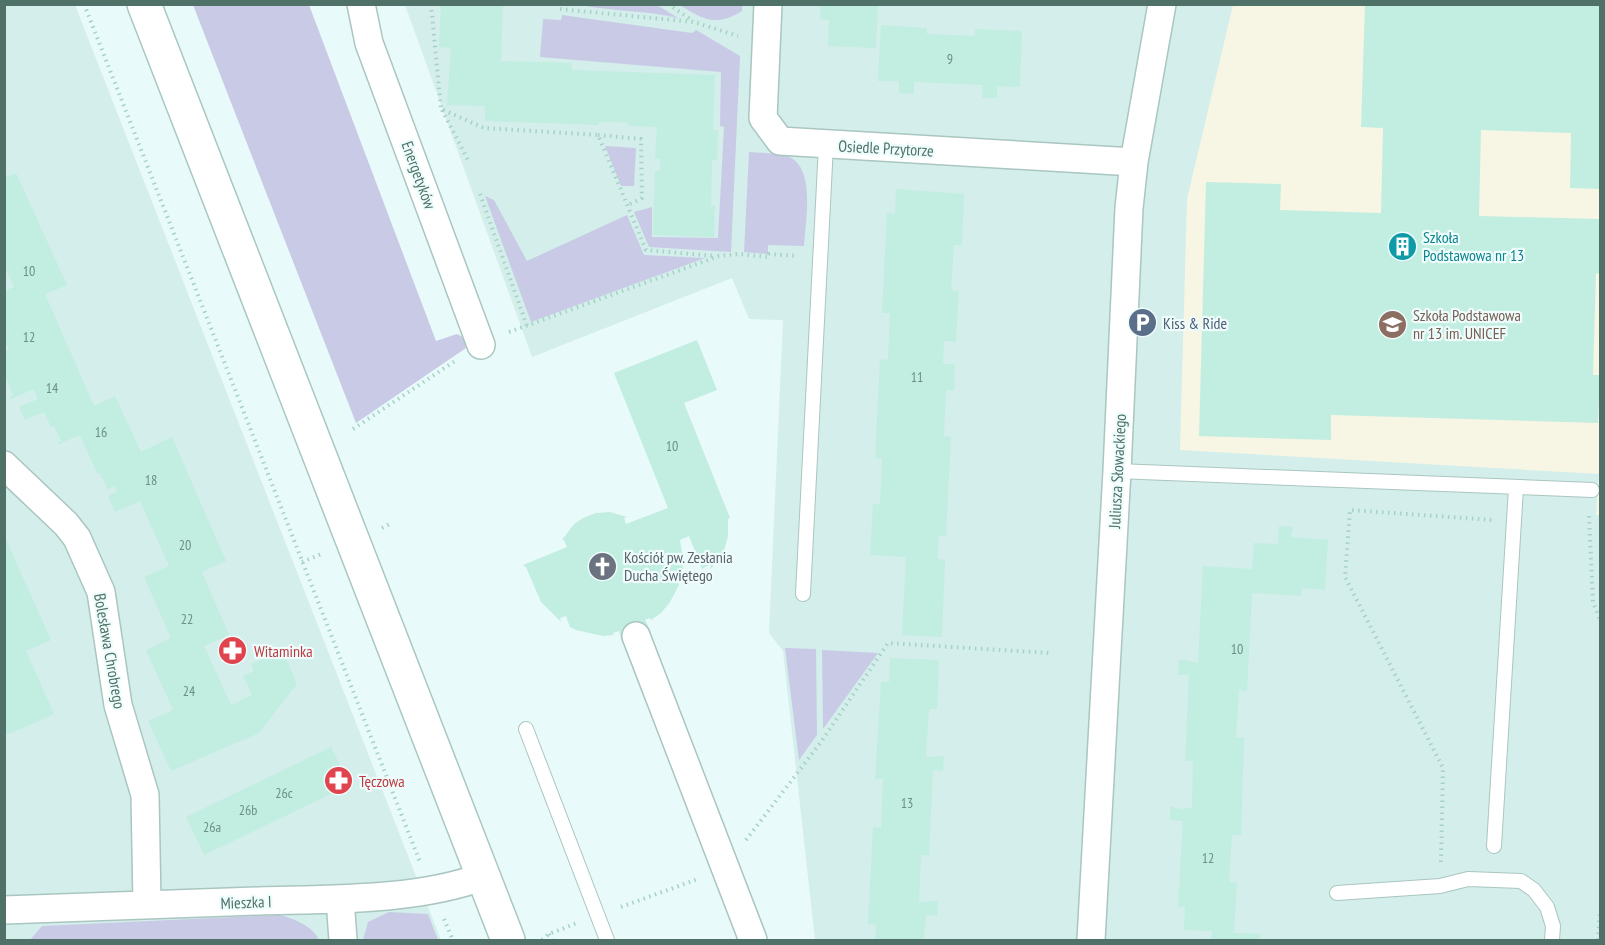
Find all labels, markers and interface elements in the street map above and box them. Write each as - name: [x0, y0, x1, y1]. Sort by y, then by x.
- house number: 9: [947, 50, 953, 68]
- street label: Osiedle Przytorze: [838, 136, 934, 160]
- street label: Energetyków: [397, 138, 441, 212]
- place label: Szkoła Podstawowa nr 13: [1423, 227, 1524, 265]
- building icon: Szkoła Podstawowa nr 13: [1386, 230, 1418, 262]
- house number: 10: [23, 262, 35, 280]
- place label: Szkoła Podstawowa nr 13 im. UNICEF: [1413, 305, 1521, 343]
- parking icon: Kiss & Ride: [1126, 307, 1158, 339]
- school or university icon: Szkoła Podstawowa nr 13 im. UNICEF: [1376, 308, 1408, 340]
- place label: Kiss & Ride: [1163, 313, 1227, 333]
- house number: 12: [23, 328, 35, 346]
- house number: 11: [911, 368, 923, 386]
- house number: 14: [46, 379, 59, 397]
- street label: Juliusza Słowackiego: [1104, 413, 1130, 530]
- house number: 16: [95, 423, 107, 441]
- house number: 10: [666, 437, 678, 455]
- house number: 18: [145, 471, 157, 489]
- house number: 20: [179, 536, 191, 554]
- place label: Kościół pw. Zesłania Ducha Świętego: [624, 547, 733, 585]
- church icon: Kościół pw. Zesłania Ducha Świętego: [587, 550, 619, 582]
- street label: Bolesława Chrobrego: [90, 592, 130, 710]
- house number: 22: [181, 610, 193, 628]
- pharmacy icon: Witaminka: [217, 635, 249, 667]
- house number: 10: [1231, 640, 1243, 658]
- place label: Witaminka: [254, 641, 313, 661]
- house number: 24: [183, 682, 196, 700]
- pharmacy icon: Tęczowa: [322, 765, 354, 797]
- place label: Tęczowa: [359, 771, 405, 791]
- house number: 26c: [275, 784, 293, 802]
- house number: 13: [901, 794, 913, 812]
- house number: 26b: [239, 801, 257, 819]
- house number: 26a: [203, 818, 221, 836]
- house number: 12: [1202, 849, 1214, 867]
- street label: Mieszka I: [220, 891, 272, 913]

